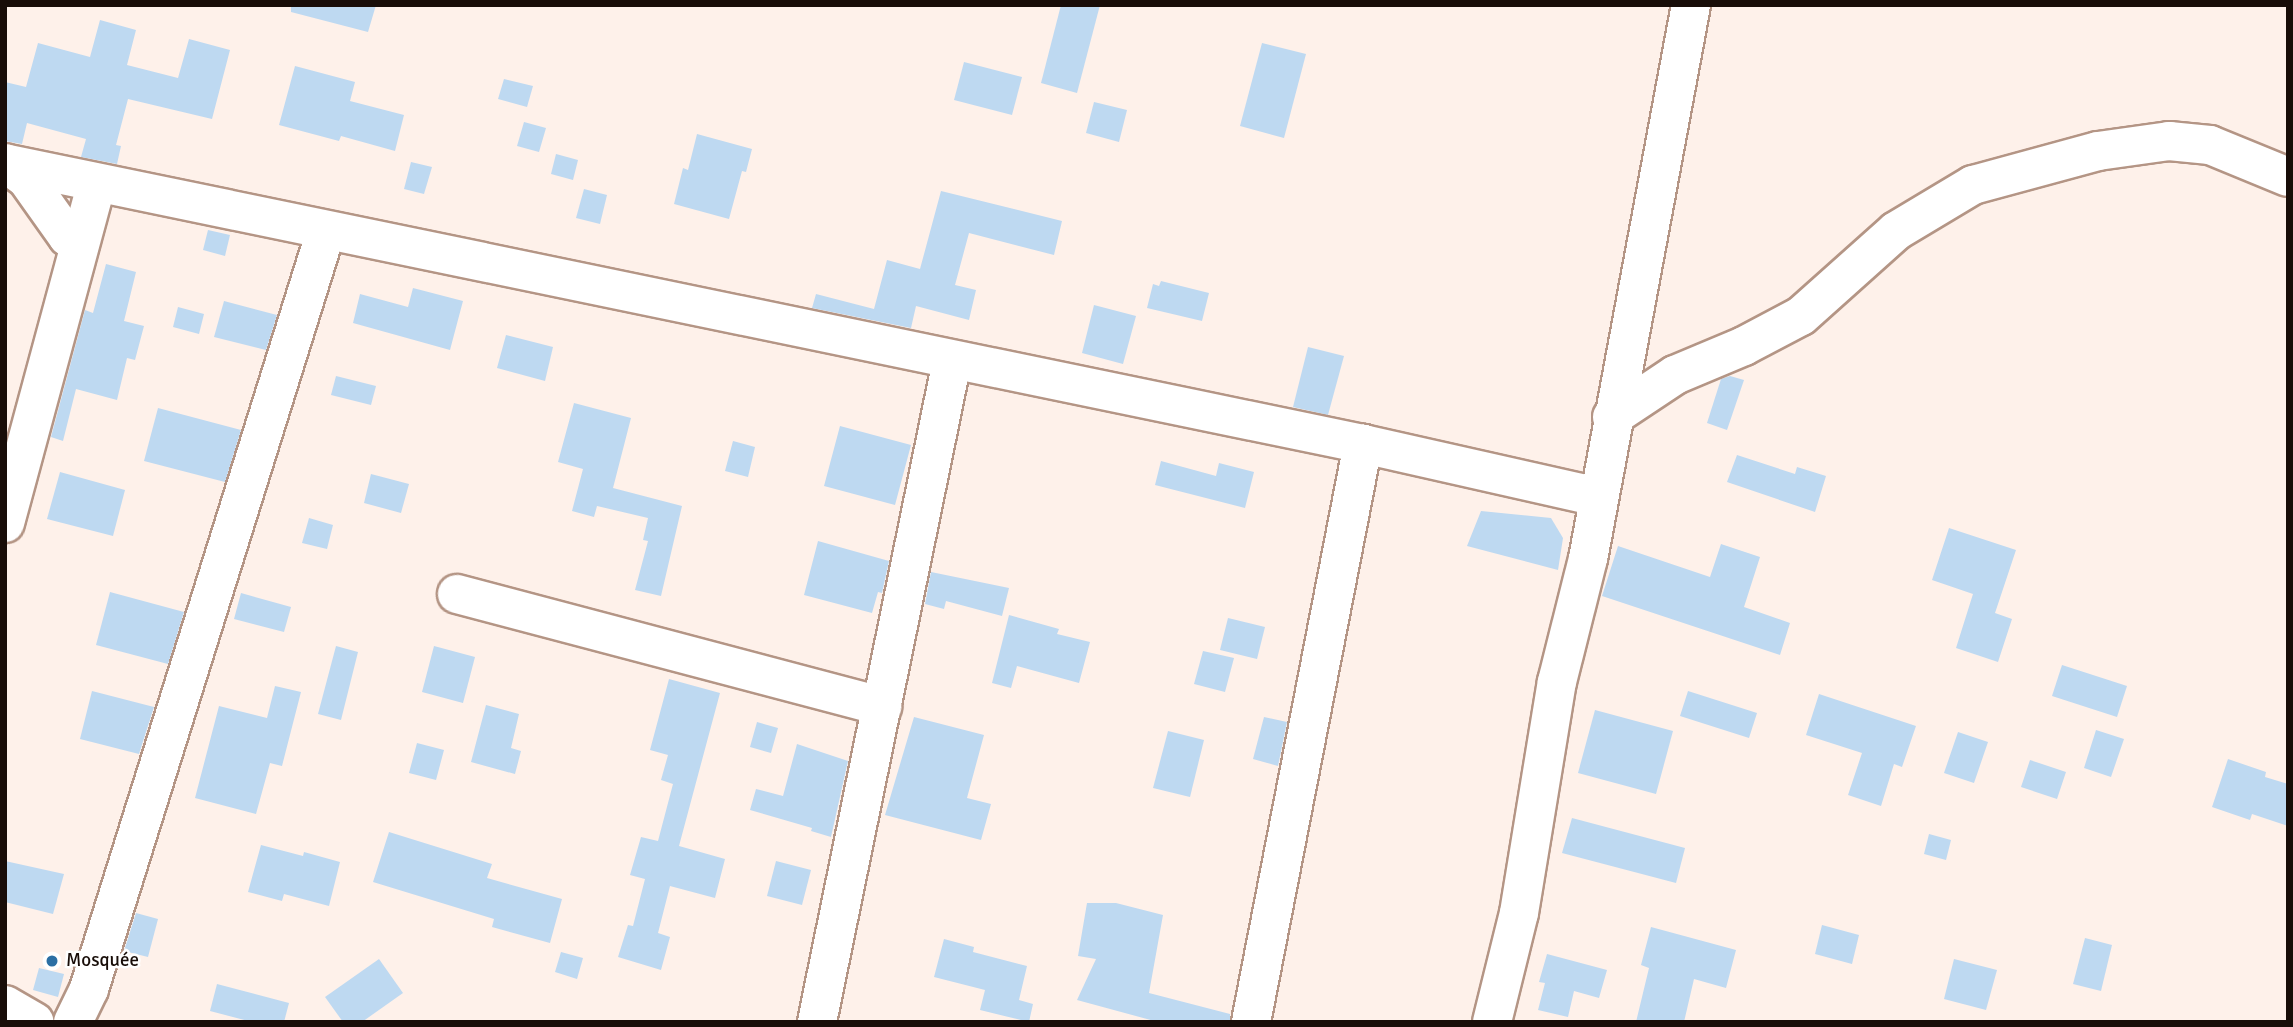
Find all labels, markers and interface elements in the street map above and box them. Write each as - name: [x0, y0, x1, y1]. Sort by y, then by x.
- place label: Mosquée: [66, 950, 139, 972]
- marker: Mosquée: [44, 953, 60, 969]

